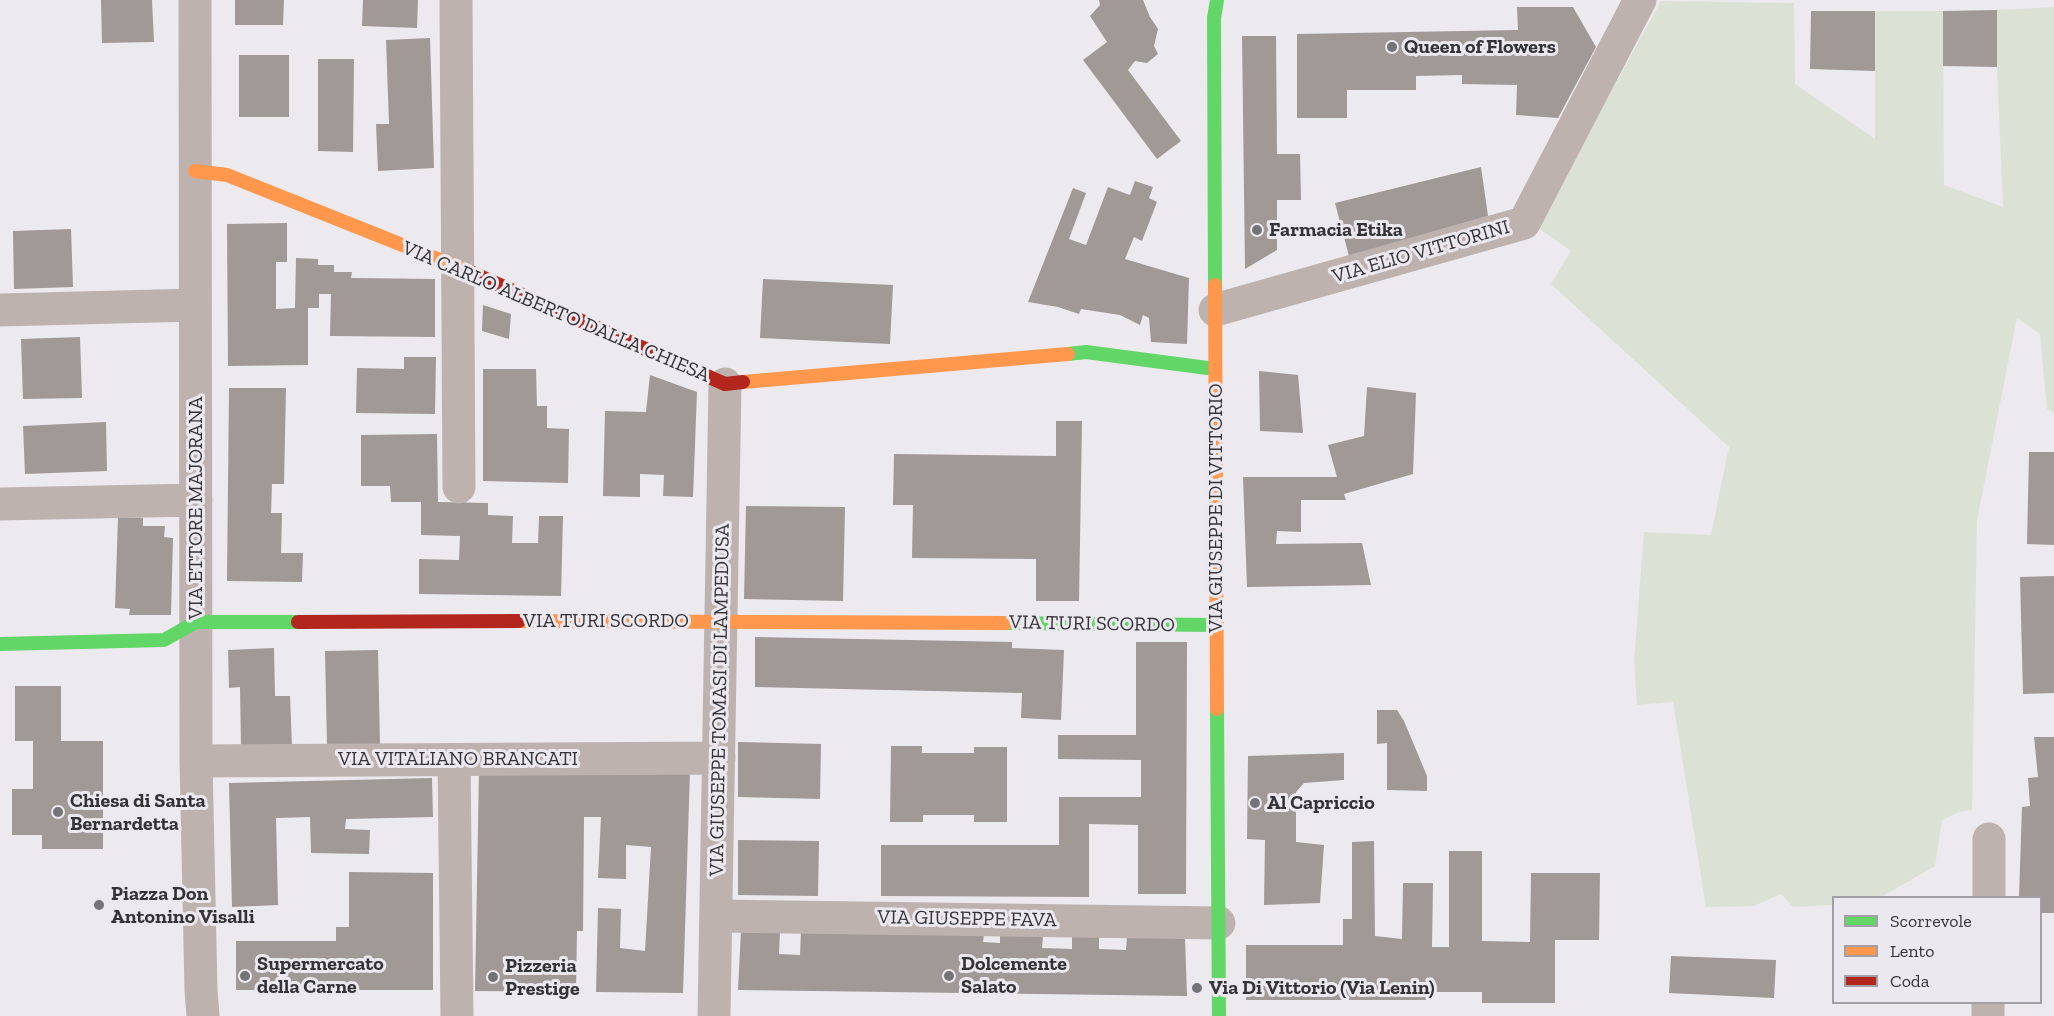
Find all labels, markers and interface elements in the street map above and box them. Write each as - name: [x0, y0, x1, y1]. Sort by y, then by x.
- place label: Queen of Flowers: [1404, 35, 1556, 59]
- marker: Queen of Flowers: [1385, 40, 1399, 54]
- street label: VIA ELIO VITTORINI: [1330, 215, 1512, 289]
- place label: Farmacia Etika: [1269, 218, 1403, 242]
- marker: Farmacia Etika: [1250, 223, 1264, 237]
- street label: VIA CARLO ALBERTO DALLA CHIESA: [399, 236, 713, 388]
- street label: VIA GIUSEPPE DI VITTORIO: [1204, 383, 1228, 633]
- street label: VIA ETTORE MAJORANA: [184, 397, 208, 619]
- street label: VIA GIUSEPPE TOMASI DI LAMPEDUSA: [705, 523, 735, 877]
- street label: VIA TURI SCORDO: [523, 609, 689, 633]
- street label: VIA TURI SCORDO: [1009, 611, 1175, 637]
- street label: VIA VITALIANO BRANCATI: [338, 747, 578, 771]
- place label: Chiesa di Santa Bernardetta: [70, 789, 205, 836]
- place label: Al Capriccio: [1267, 791, 1375, 815]
- marker: Al Capriccio: [1248, 796, 1262, 810]
- marker: Chiesa di Santa Bernardetta: [51, 805, 65, 819]
- place label: Piazza Don Antonino Visalli: [111, 882, 255, 929]
- legend: [1832, 896, 2042, 1004]
- marker: Piazza Don Antonino Visalli: [92, 898, 106, 912]
- street label: VIA GIUSEPPE FAVA: [877, 905, 1057, 933]
- text: Scorrevole: [1890, 910, 1972, 932]
- text: Lento: [1890, 940, 1935, 962]
- place label: Supermercato della Carne: [257, 952, 384, 999]
- place label: Dolcemente Salato: [961, 952, 1067, 999]
- place label: Pizzeria Prestige: [505, 954, 580, 1001]
- marker: Supermercato della Carne: [238, 969, 252, 983]
- marker: Dolcemente Salato: [942, 969, 956, 983]
- marker: Pizzeria Prestige: [486, 970, 500, 984]
- text: Coda: [1890, 970, 1929, 992]
- place label: Via Di Vittorio (Via Lenin): [1209, 976, 1435, 1000]
- marker: Via Di Vittorio (Via Lenin): [1190, 981, 1204, 995]

